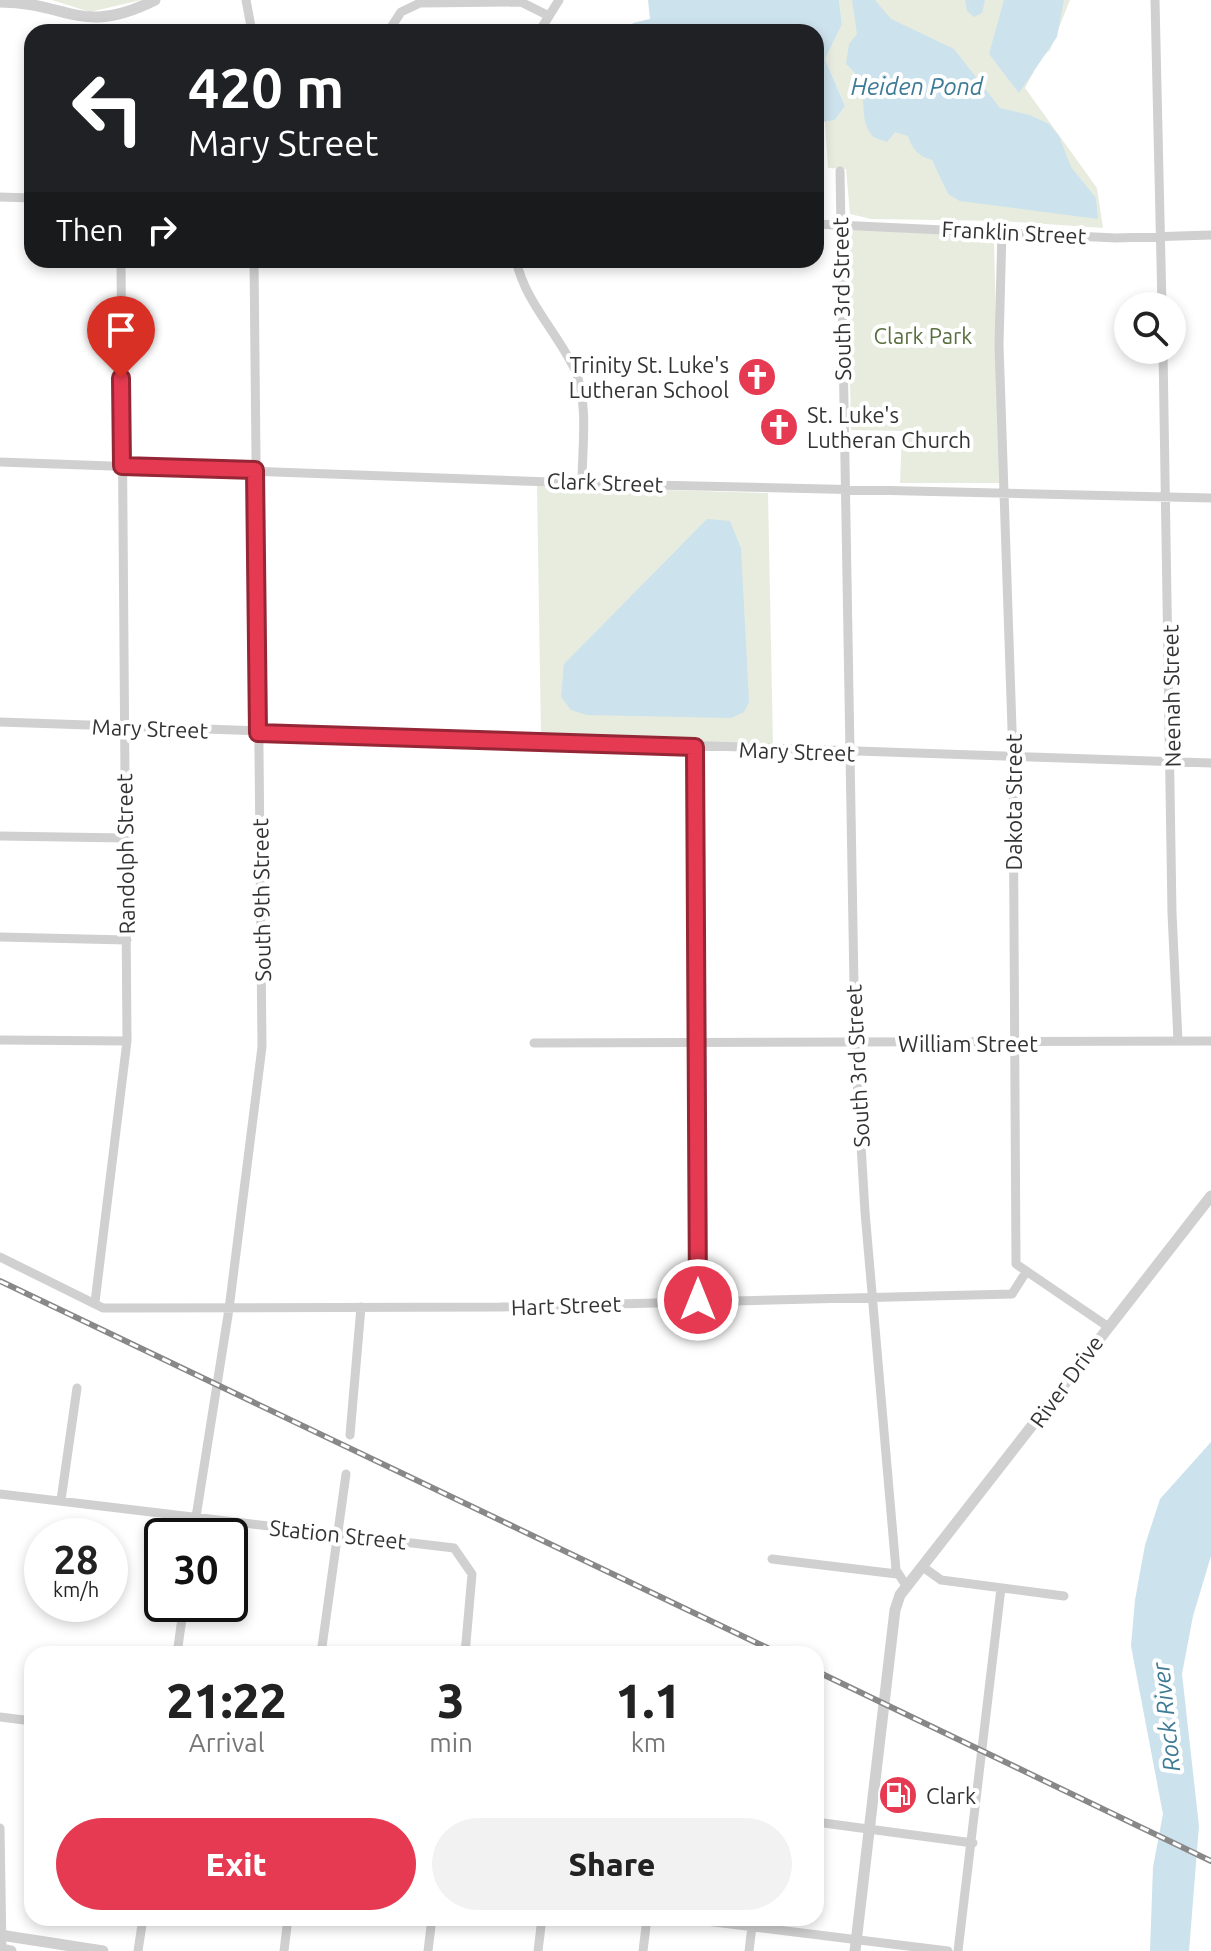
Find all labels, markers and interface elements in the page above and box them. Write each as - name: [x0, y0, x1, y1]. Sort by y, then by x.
- icon: left: [56, 56, 160, 160]
- text: 420 m: [188, 56, 344, 119]
- water label: Heiden Pond: [851, 73, 984, 100]
- text: Mary Street: [188, 122, 378, 163]
- icon: right: [140, 208, 184, 252]
- text: Then: [56, 213, 124, 247]
- street label: Franklin Street: [941, 216, 1087, 248]
- street label: South 3rd Street: [827, 217, 855, 381]
- map controls: [1114, 292, 1186, 364]
- button: search: [1114, 292, 1186, 364]
- pin: [87, 296, 155, 378]
- icon: arrive: [99, 308, 143, 352]
- park label: Clark Park: [874, 323, 972, 348]
- place label: Trinity St. Luke's Lutheran School: [569, 352, 729, 402]
- church icon: Trinity St. Luke's Lutheran School: [736, 356, 778, 398]
- place label: St. Luke's Lutheran Church: [807, 402, 971, 452]
- church icon: St. Luke's Lutheran Church: [758, 406, 800, 448]
- street label: Clark Street: [546, 467, 664, 497]
- street label: Neenah Street: [1157, 624, 1185, 768]
- street label: Mary Street: [91, 713, 209, 743]
- street label: Dakota Street: [1001, 733, 1026, 870]
- street label: Mary Street: [738, 736, 856, 766]
- street label: Randolph Street: [111, 773, 139, 935]
- street label: South 9th Street: [247, 818, 275, 982]
- street label: South 3rd Street: [840, 983, 874, 1148]
- street label: William Street: [898, 1031, 1038, 1056]
- position arrow: [656, 1258, 740, 1342]
- street label: Hart Street: [511, 1291, 622, 1319]
- street label: River Drive: [1024, 1330, 1108, 1432]
- street label: Station Street: [268, 1514, 408, 1554]
- speed limit sign: 30: [144, 1518, 248, 1622]
- text: 28: [53, 1537, 99, 1582]
- text: km/h: [53, 1578, 99, 1601]
- water label: Rock River: [1147, 1660, 1185, 1773]
- text: 21:22: [167, 1673, 287, 1727]
- text: 3: [438, 1673, 465, 1727]
- text: 1.1: [615, 1673, 681, 1727]
- text: Arrival: [189, 1728, 264, 1757]
- text: min: [429, 1728, 473, 1757]
- text: km: [631, 1728, 666, 1757]
- fuel station icon: Clark: [877, 1774, 919, 1816]
- place label: Clark: [926, 1783, 976, 1808]
- button: Exit: [56, 1818, 416, 1910]
- button: Share: [432, 1818, 792, 1910]

